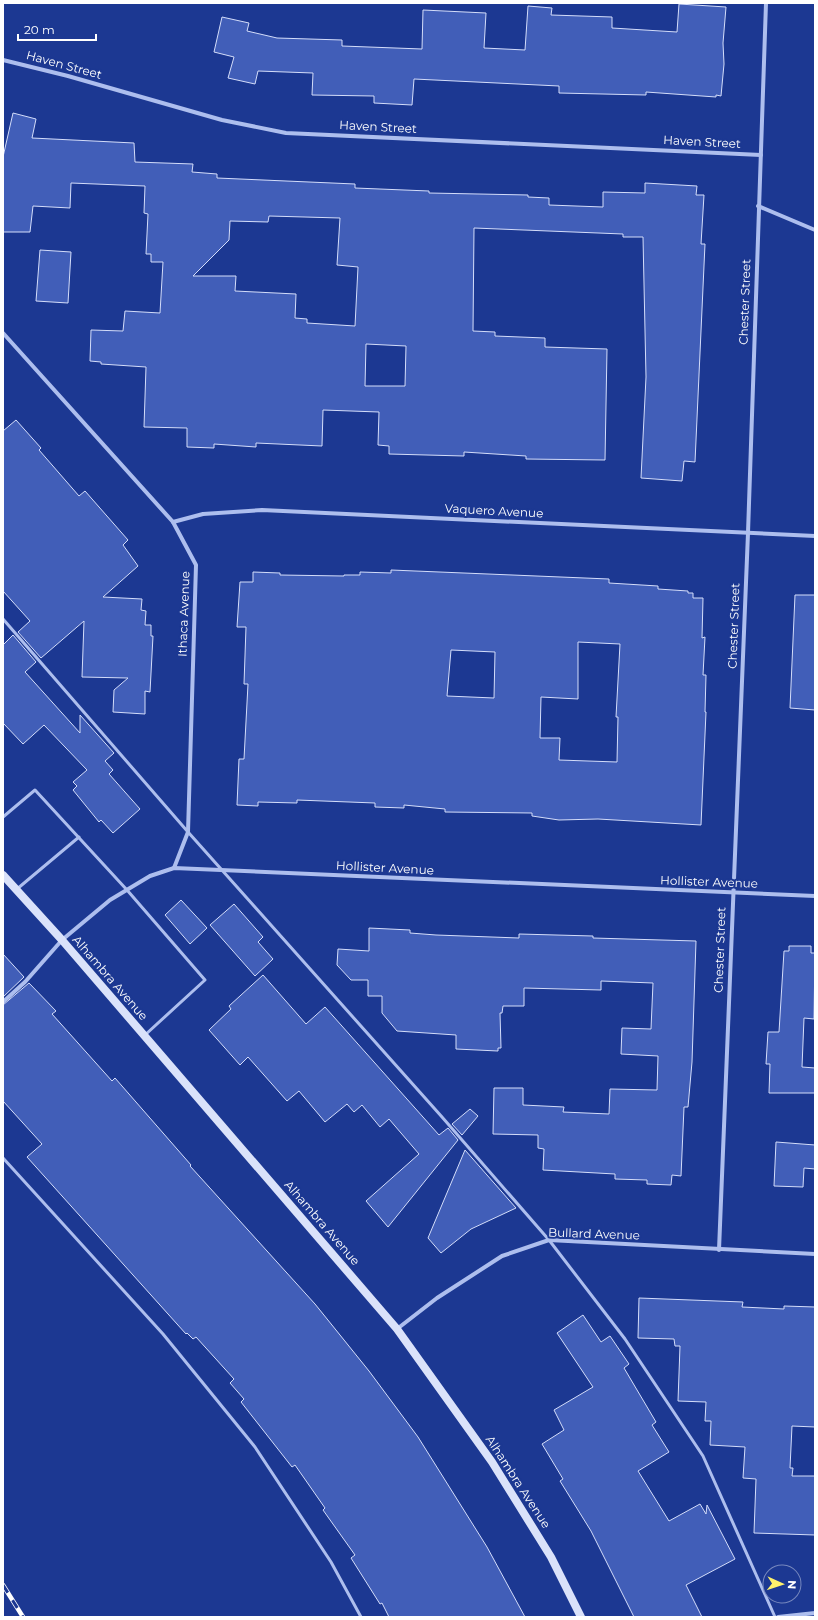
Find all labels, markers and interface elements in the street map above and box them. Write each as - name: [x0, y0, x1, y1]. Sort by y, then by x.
- scale bar: [18, 16, 96, 42]
- text: 20 m: [24, 22, 55, 37]
- street label: Haven Street: [25, 47, 104, 82]
- street label: Haven Street: [339, 117, 417, 136]
- street label: Haven Street: [663, 132, 741, 151]
- street label: Chester Street: [736, 259, 753, 345]
- street label: Vaquero Avenue: [444, 500, 544, 521]
- street label: Ithaca Avenue: [175, 571, 192, 657]
- street label: Chester Street: [725, 583, 742, 669]
- street label: Hollister Avenue: [336, 857, 434, 878]
- street label: Hollister Avenue: [660, 872, 758, 891]
- street label: Chester Street: [711, 907, 728, 993]
- street label: Alhambra Avenue: [69, 932, 151, 1023]
- street label: Alhambra Avenue: [281, 1177, 363, 1268]
- street label: Bullard Avenue: [548, 1224, 640, 1243]
- street label: Alhambra Avenue: [483, 1432, 554, 1531]
- north arrow: [762, 1564, 802, 1604]
- text: N: [785, 1580, 799, 1589]

